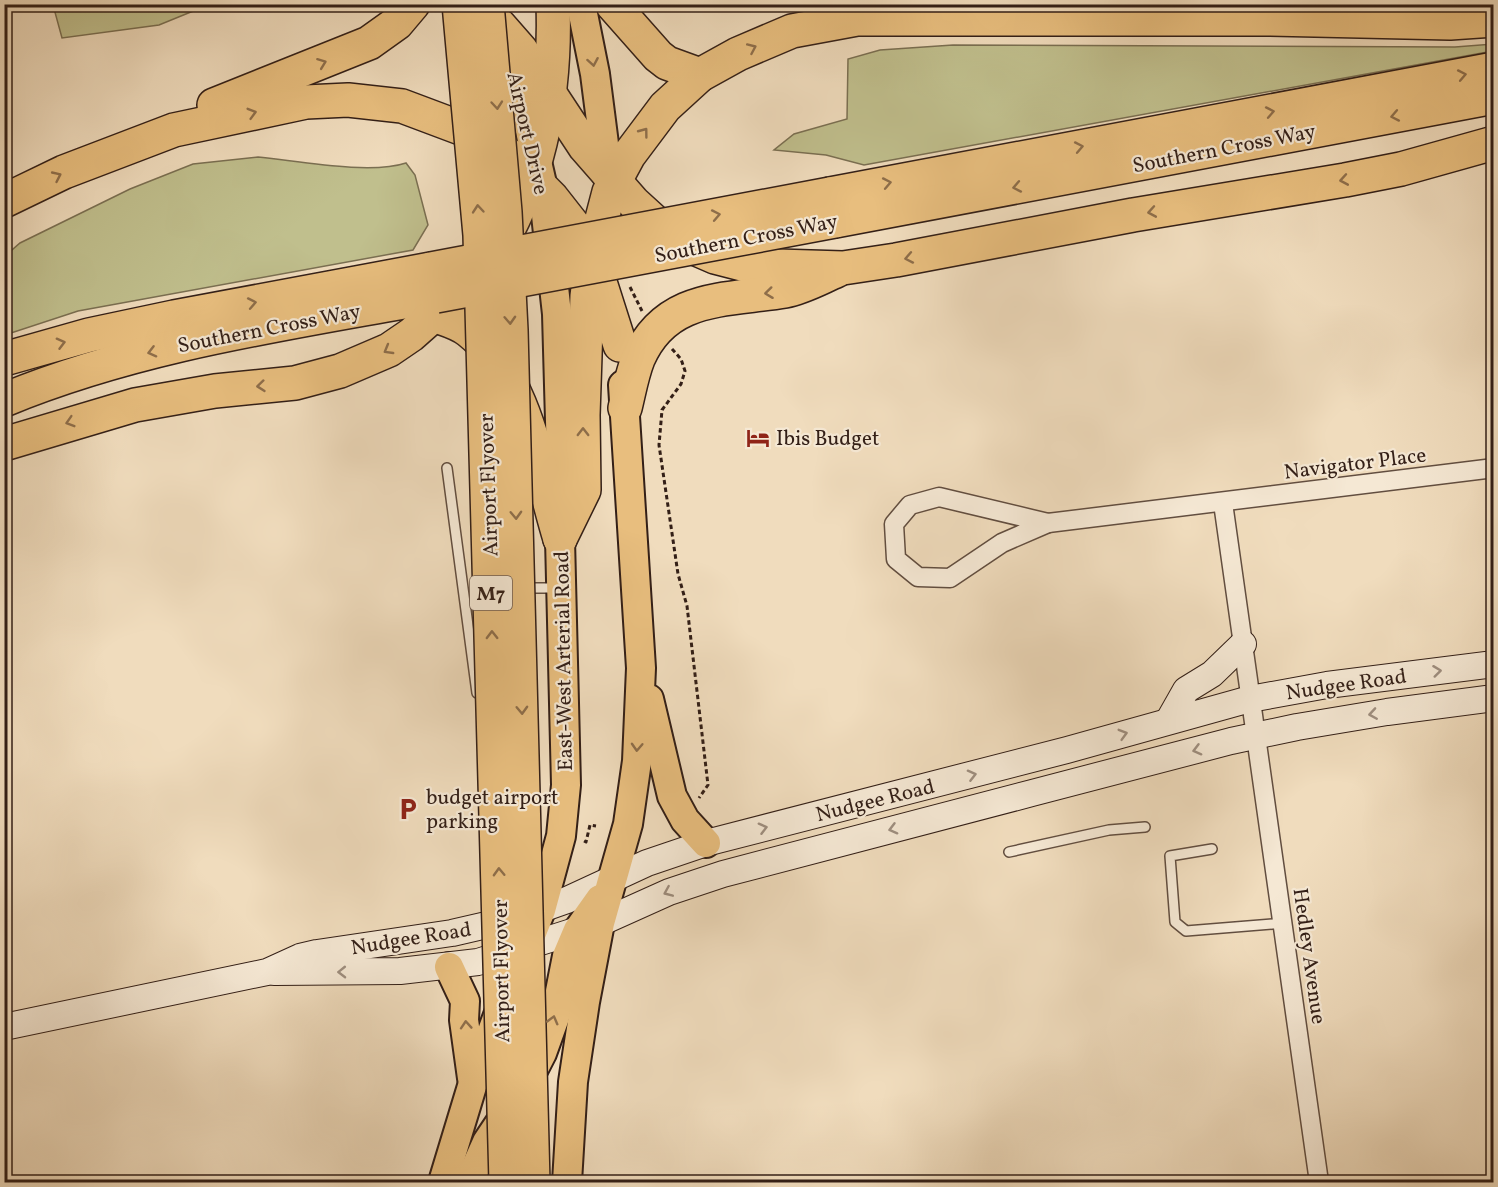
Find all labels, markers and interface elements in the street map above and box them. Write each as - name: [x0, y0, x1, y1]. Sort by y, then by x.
- one-way arrow: [745, 43, 756, 55]
- one-way arrow: [586, 57, 598, 67]
- one-way arrow: [316, 58, 327, 70]
- street label: Airport Drive: [498, 69, 555, 197]
- one-way arrow: [1457, 70, 1467, 83]
- one-way arrow: [490, 100, 503, 109]
- one-way arrow: [1265, 106, 1275, 119]
- one-way arrow: [246, 108, 256, 120]
- one-way arrow: [1390, 109, 1400, 122]
- street label: Southern Cross Way: [1130, 117, 1319, 181]
- one-way arrow: [637, 128, 648, 139]
- one-way arrow: [1074, 142, 1083, 154]
- one-way arrow: [51, 171, 62, 183]
- one-way arrow: [1339, 173, 1349, 186]
- one-way arrow: [882, 177, 892, 190]
- one-way arrow: [1013, 180, 1023, 193]
- one-way arrow: [472, 205, 485, 214]
- one-way arrow: [1147, 205, 1157, 218]
- street label: Southern Cross Way: [652, 207, 841, 271]
- one-way arrow: [711, 209, 721, 222]
- one-way arrow: [905, 251, 915, 264]
- one-way arrow: [764, 287, 773, 299]
- street label: Southern Cross Way: [175, 297, 364, 361]
- one-way arrow: [246, 297, 256, 310]
- one-way arrow: [504, 316, 517, 325]
- one-way arrow: [55, 338, 66, 350]
- one-way arrow: [384, 343, 394, 354]
- one-way arrow: [147, 344, 157, 357]
- one-way arrow: [257, 379, 266, 392]
- street label: Airport Flyover: [473, 413, 506, 557]
- one-way arrow: [65, 415, 76, 427]
- hotel icon: Ibis Budget: [745, 425, 771, 451]
- place label: Ibis Budget: [776, 425, 879, 454]
- one-way arrow: [577, 427, 589, 436]
- street label: Navigator Place: [1282, 441, 1428, 488]
- one-way arrow: [509, 511, 522, 520]
- street label: East-West Arterial Road: [548, 551, 581, 771]
- road number: M7: [470, 576, 512, 610]
- one-way arrow: [486, 631, 498, 640]
- street label: Nudgee Road: [1284, 663, 1408, 708]
- one-way arrow: [1432, 666, 1442, 678]
- one-way arrow: [515, 705, 528, 714]
- one-way arrow: [1368, 707, 1378, 720]
- one-way arrow: [1117, 729, 1128, 741]
- one-way arrow: [631, 742, 644, 751]
- one-way arrow: [1192, 743, 1203, 755]
- one-way arrow: [967, 769, 977, 782]
- street label: Nudgee Road: [813, 773, 938, 830]
- place label: budget airport parking: [426, 784, 558, 837]
- parking icon: budget airport parking: [395, 796, 421, 822]
- one-way arrow: [889, 822, 899, 835]
- one-way arrow: [758, 823, 768, 836]
- one-way arrow: [492, 868, 505, 877]
- one-way arrow: [663, 885, 674, 897]
- street label: Hedley Avenue: [1285, 886, 1332, 1026]
- street label: Airport Flyover: [487, 899, 518, 1043]
- street label: Nudgee Road: [349, 916, 474, 963]
- one-way arrow: [337, 965, 346, 978]
- one-way arrow: [546, 1015, 559, 1025]
- one-way arrow: [459, 1020, 472, 1029]

